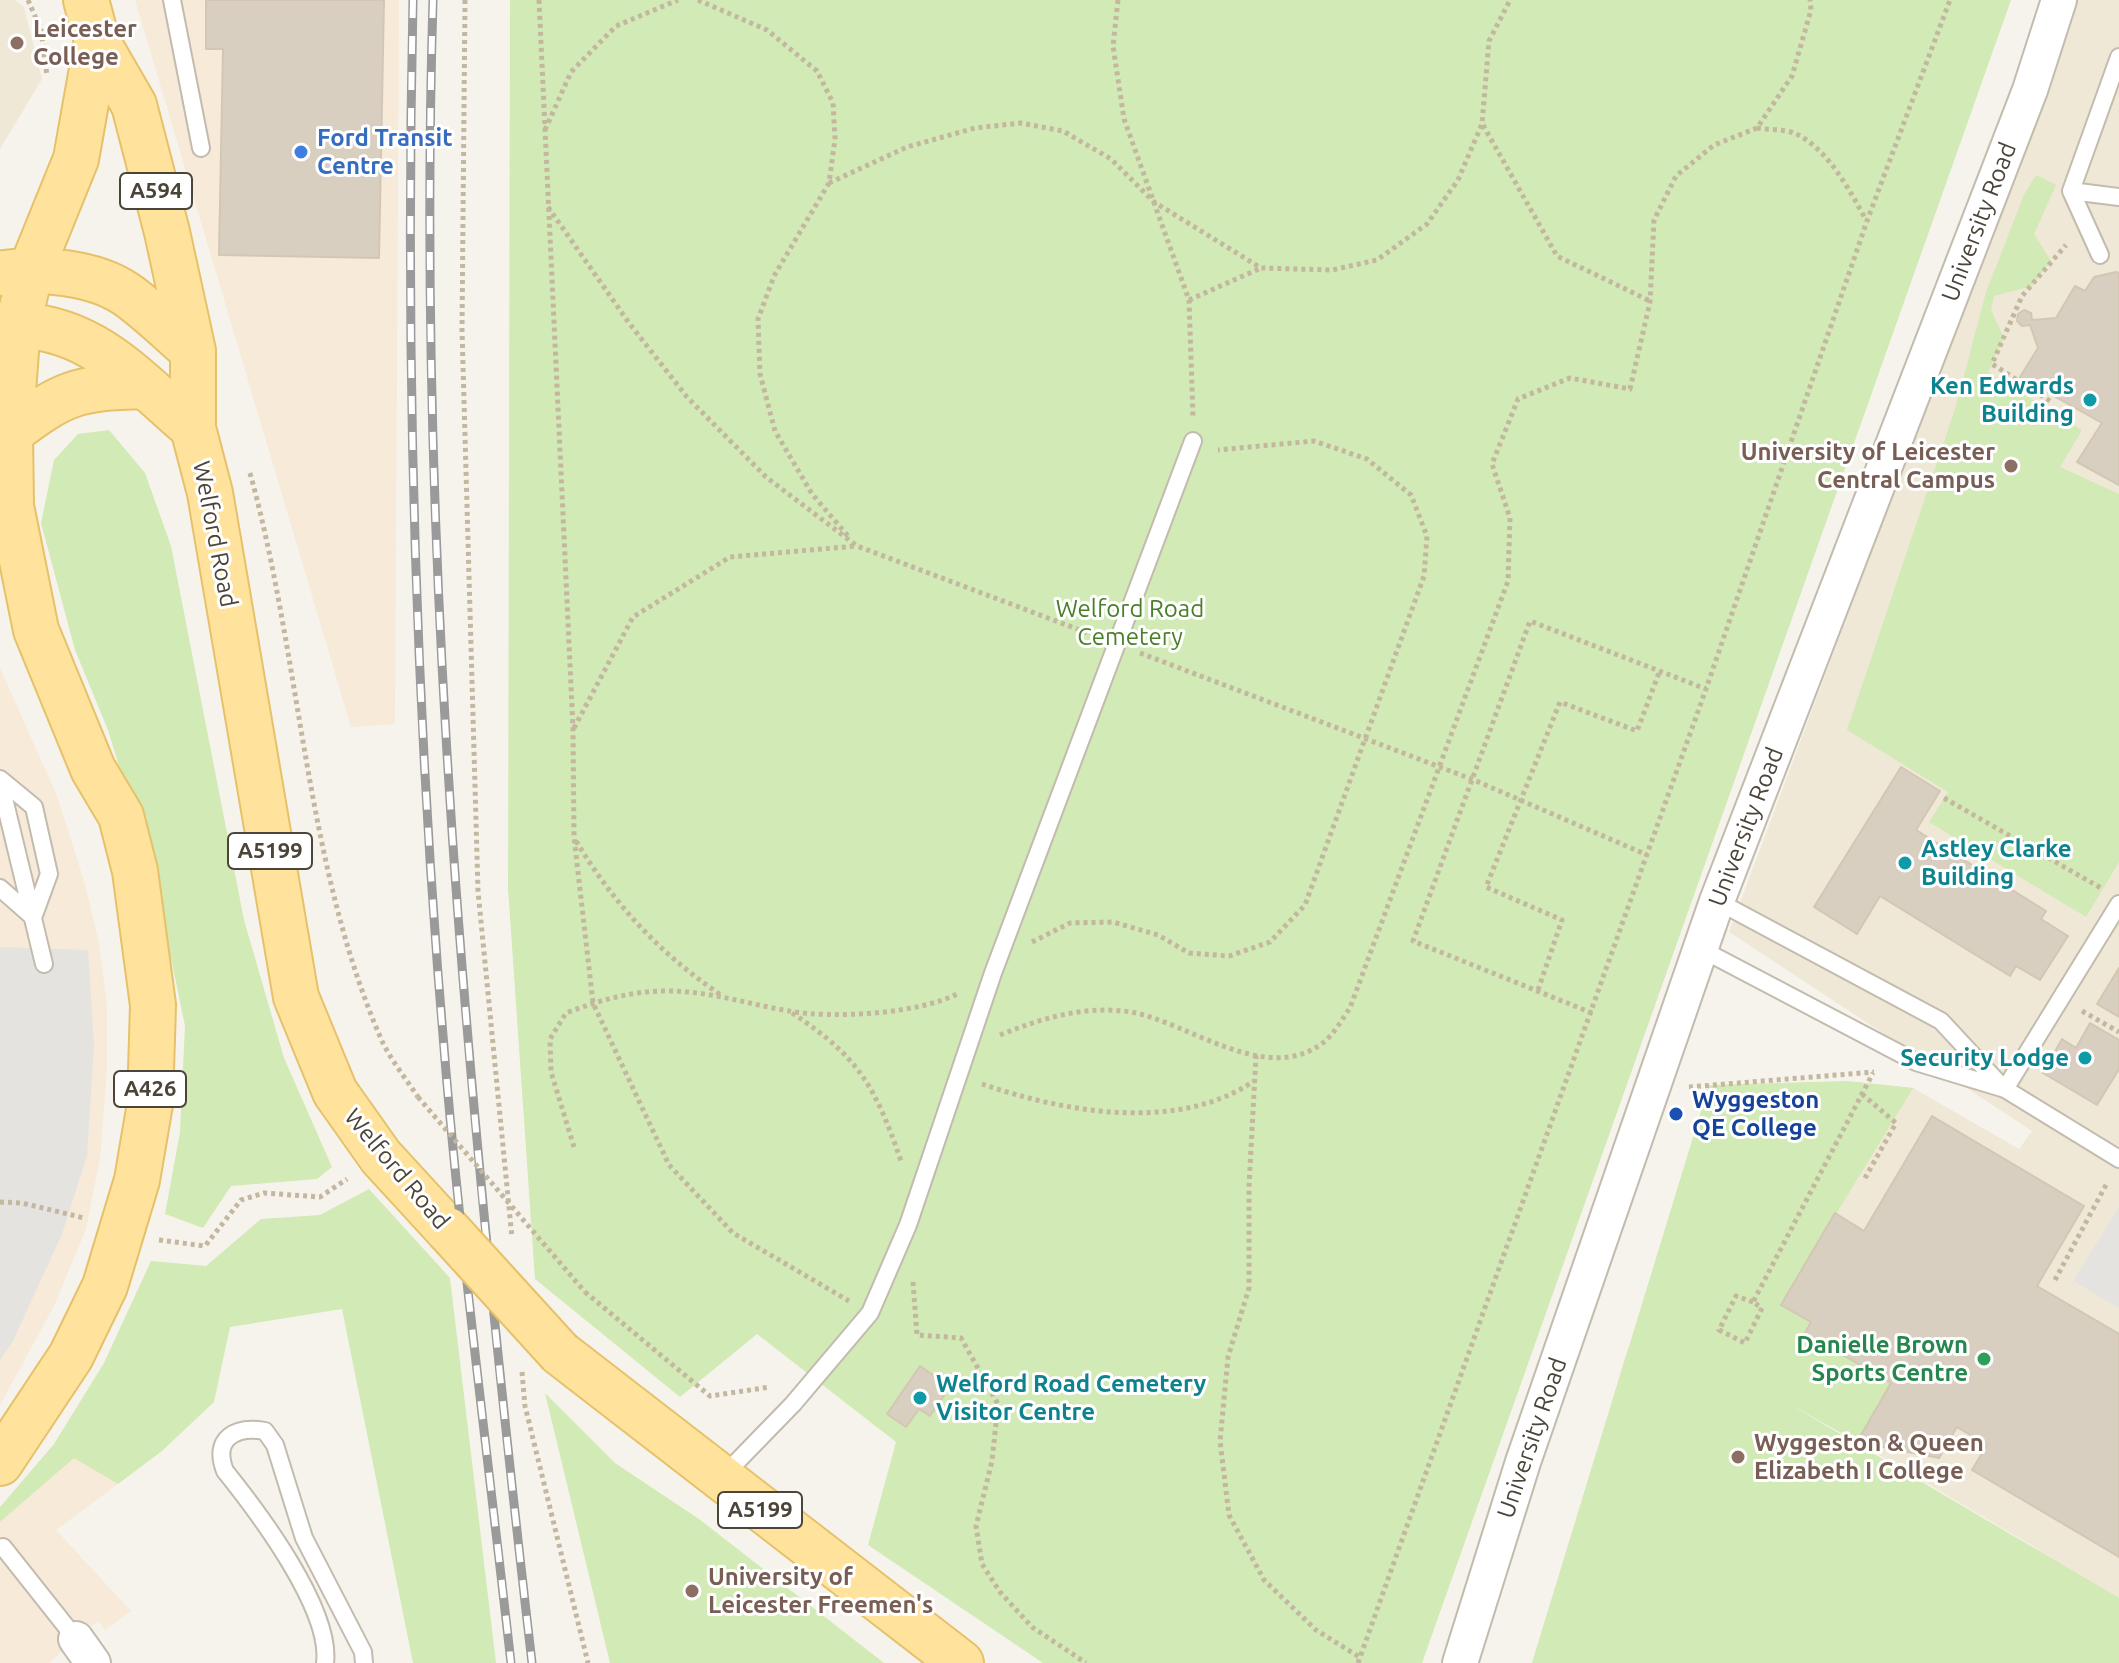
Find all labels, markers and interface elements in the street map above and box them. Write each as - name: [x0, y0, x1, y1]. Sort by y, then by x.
- place label: Leicester College: [33, 15, 137, 71]
- marker: Leicester College: [8, 34, 26, 52]
- place label: Ford Transit Centre: [317, 124, 453, 180]
- street label: University Road: [1935, 138, 2023, 306]
- marker: Ford Transit Centre: [292, 143, 310, 161]
- road number: A594: [120, 173, 192, 209]
- place label: Ken Edwards Building: [1930, 372, 2074, 428]
- marker: Ken Edwards Building: [2081, 391, 2099, 409]
- place label: University of Leicester Central Campus: [1741, 438, 1995, 494]
- marker: University of Leicester Central Campus: [2002, 457, 2020, 475]
- street label: Welford Road: [187, 458, 243, 610]
- park label: Welford Road Cemetery: [1056, 595, 1204, 651]
- street label: University Road: [1702, 743, 1790, 911]
- road number: A5199: [228, 833, 312, 869]
- place label: Astley Clarke Building: [1921, 835, 2072, 891]
- marker: Astley Clarke Building: [1896, 854, 1914, 872]
- place label: Security Lodge: [1900, 1044, 2069, 1072]
- marker: Security Lodge: [2076, 1049, 2094, 1067]
- road number: A426: [114, 1071, 186, 1107]
- place label: Wyggeston QE College: [1692, 1086, 1819, 1142]
- street label: Welford Road: [338, 1103, 456, 1235]
- marker: Wyggeston QE College: [1667, 1105, 1685, 1123]
- place label: Danielle Brown Sports Centre: [1796, 1331, 1968, 1387]
- marker: Danielle Brown Sports Centre: [1975, 1350, 1993, 1368]
- street label: University Road: [1491, 1354, 1573, 1522]
- place label: Welford Road Cemetery Visitor Centre: [936, 1370, 1206, 1426]
- marker: Welford Road Cemetery Visitor Centre: [911, 1389, 929, 1407]
- place label: Wyggeston & Queen Elizabeth I College: [1754, 1429, 1984, 1485]
- marker: Wyggeston & Queen Elizabeth I College: [1729, 1448, 1747, 1466]
- road number: A5199: [718, 1492, 802, 1528]
- place label: University of Leicester Freemen's: [708, 1563, 933, 1619]
- marker: University of Leicester Freemen's: [683, 1582, 701, 1600]

